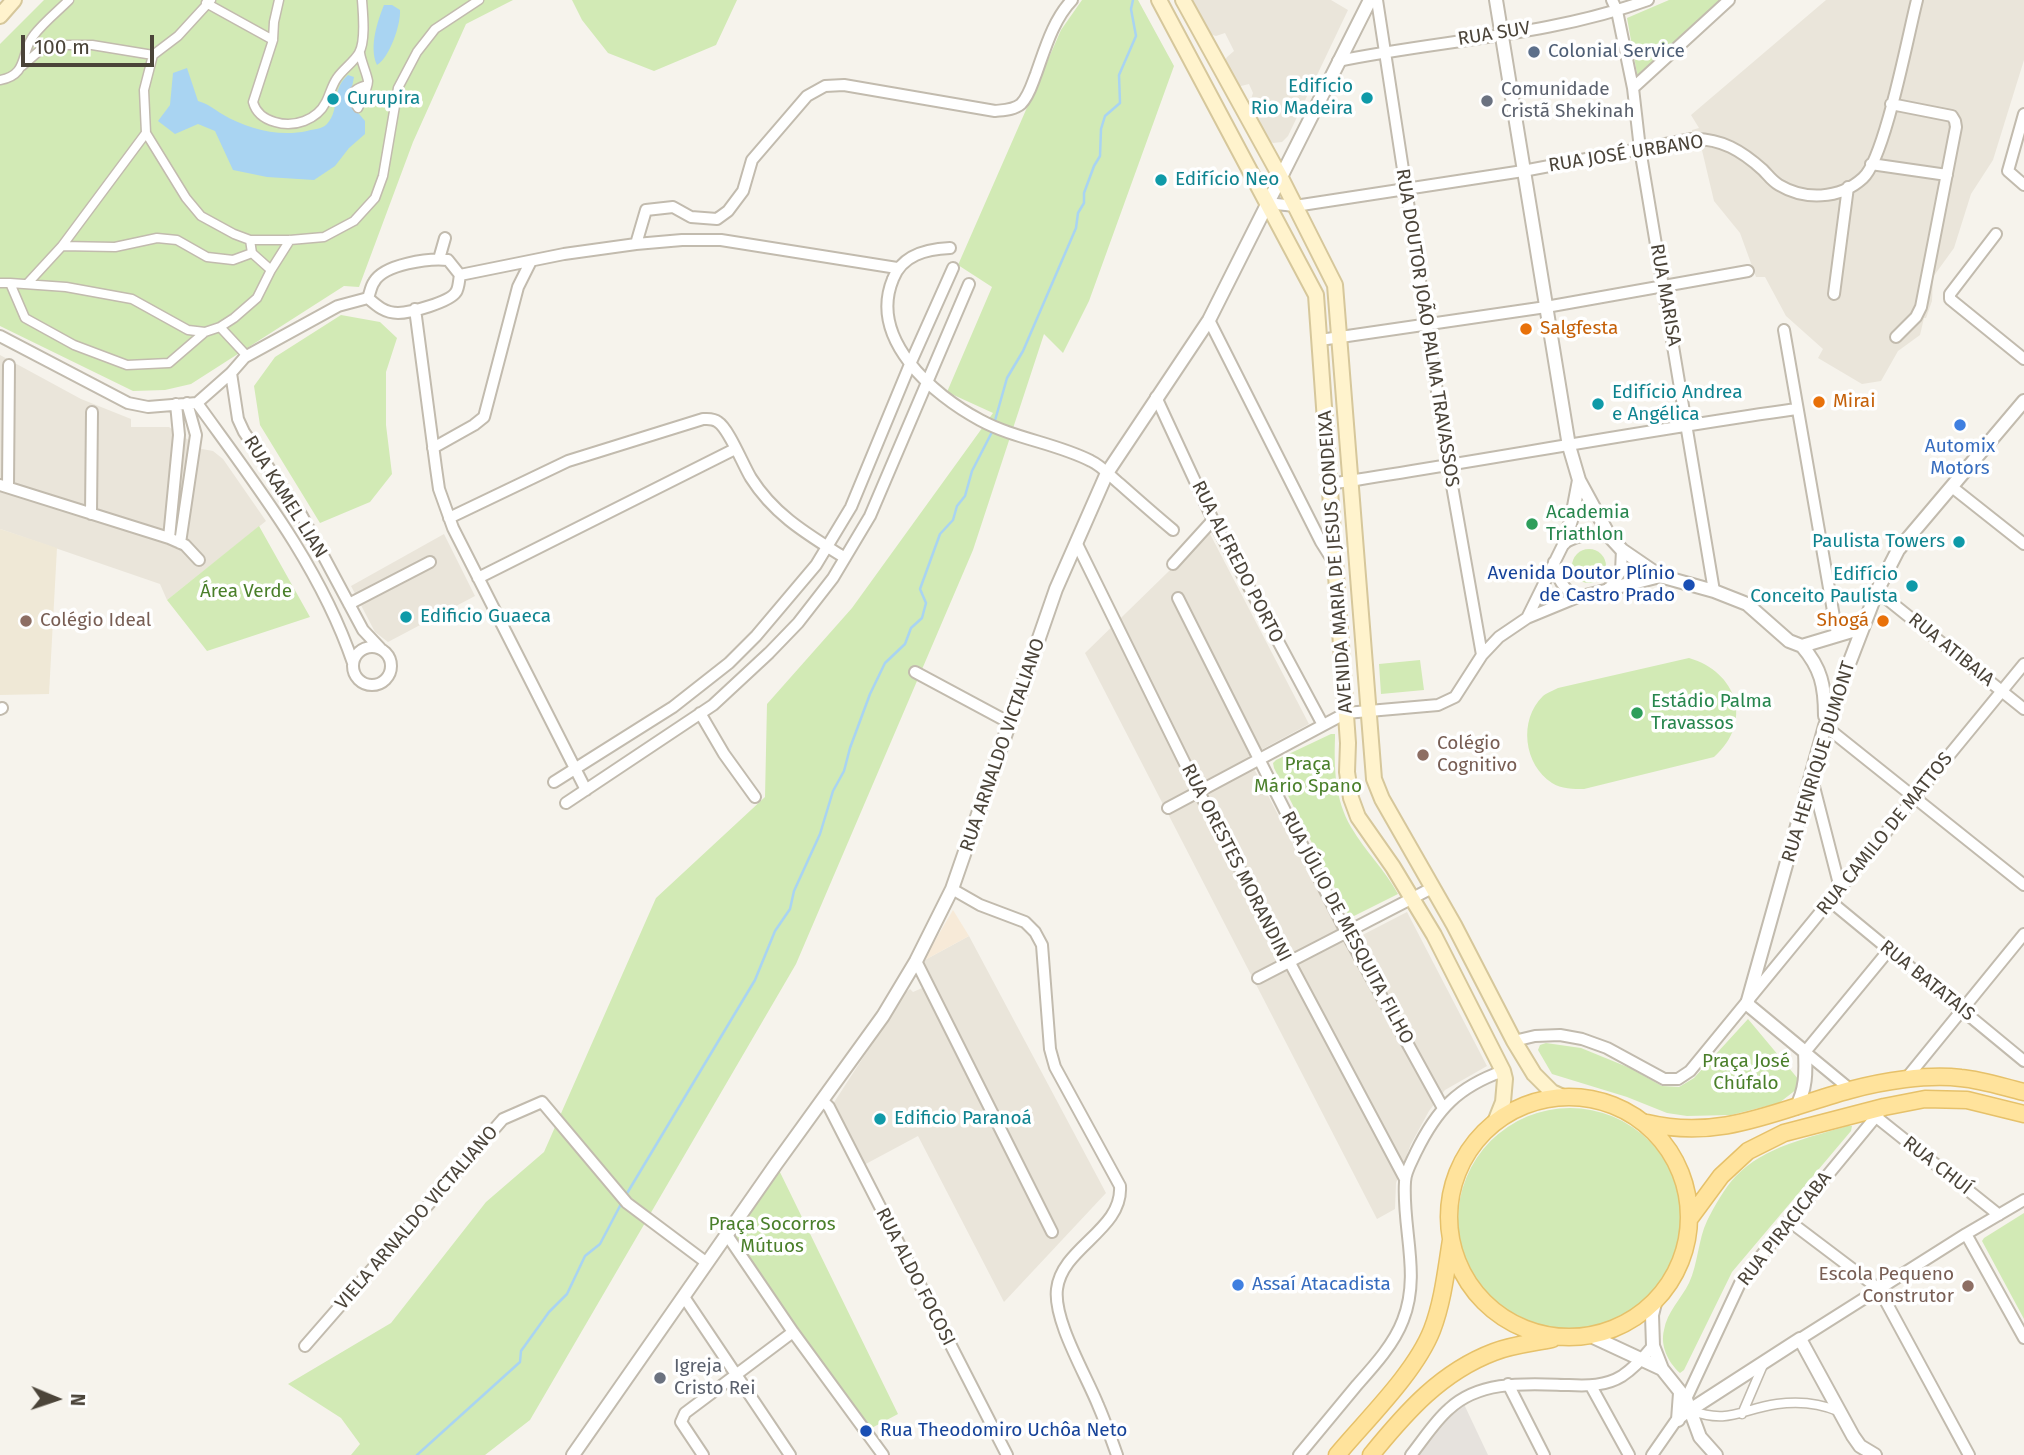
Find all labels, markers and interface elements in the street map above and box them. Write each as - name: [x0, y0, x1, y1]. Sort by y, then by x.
- street label: RUA SUV: [1456, 17, 1532, 51]
- scale bar: [24, 21, 158, 65]
- text: 100 m: [34, 34, 90, 60]
- place label: Colonial Service: [1548, 41, 1685, 63]
- marker: Colonial Service: [1526, 44, 1542, 60]
- place label: Edifício Rio Madeira: [1251, 76, 1353, 120]
- place label: Comunidade Cristã Shekinah: [1501, 79, 1635, 123]
- place label: Curupira: [347, 88, 420, 110]
- marker: Edifício Rio Madeira: [1359, 90, 1375, 106]
- marker: Curupira: [325, 91, 341, 107]
- marker: Comunidade Cristã Shekinah: [1479, 93, 1495, 109]
- street label: RUA JOSÉ URBANO: [1547, 130, 1705, 178]
- street label: RUA DOUTOR JOÃO PALMA TRAVASSOS: [1391, 167, 1463, 489]
- place label: Edifício Neo: [1175, 169, 1279, 191]
- marker: Edifício Neo: [1153, 172, 1169, 188]
- street label: RUA MARISA: [1645, 242, 1685, 348]
- place label: Salgfesta: [1540, 318, 1618, 340]
- marker: Salgfesta: [1518, 321, 1534, 337]
- place label: Edifício Andrea e Angélica: [1612, 382, 1743, 426]
- place label: Mirai: [1833, 391, 1876, 413]
- marker: Mirai: [1811, 394, 1827, 410]
- marker: Edifício Andrea e Angélica: [1590, 396, 1606, 412]
- street label: AVENIDA MARIA DE JESUS CONDEIXA: [1314, 410, 1358, 714]
- marker: Automix Motors: [1952, 417, 1968, 433]
- street label: RUA KAMEL LIAN: [238, 432, 332, 562]
- place label: Automix Motors: [1925, 436, 1995, 480]
- street label: RUA ALFREDO PORTO: [1186, 477, 1288, 647]
- place label: Academia Triathlon: [1546, 502, 1630, 546]
- marker: Academia Triathlon: [1524, 516, 1540, 532]
- place label: Paulista Towers: [1812, 531, 1945, 553]
- marker: Paulista Towers: [1951, 534, 1967, 550]
- place label: Avenida Doutor Plínio de Castro Prado: [1487, 563, 1675, 607]
- place label: Edifício Conceito Paulista: [1750, 564, 1898, 608]
- marker: Avenida Doutor Plínio de Castro Prado: [1681, 577, 1697, 593]
- marker: Edifício Conceito Paulista: [1904, 578, 1920, 594]
- park label: Área Verde: [200, 581, 292, 603]
- place label: Edificio Guaeca: [420, 606, 551, 628]
- street label: RUA ATIBAIA: [1903, 608, 1999, 692]
- marker: Edificio Guaeca: [398, 609, 414, 625]
- place label: Colégio Ideal: [40, 610, 151, 632]
- place label: Shogá: [1817, 610, 1869, 632]
- marker: Colégio Ideal: [18, 613, 34, 629]
- marker: Shogá: [1875, 613, 1891, 629]
- street label: RUA ARNALDO VICTALIANO: [956, 635, 1050, 855]
- street label: RUA HENRIQUE DUMONT: [1778, 659, 1860, 865]
- place label: Estádio Palma Travassos: [1651, 691, 1772, 735]
- marker: Estádio Palma Travassos: [1629, 705, 1645, 721]
- place label: Colégio Cognitivo: [1437, 733, 1517, 777]
- marker: Colégio Cognitivo: [1415, 747, 1431, 763]
- street label: RUA CAMILO DE MATTOS: [1812, 748, 1958, 920]
- park label: Praça Mário Spano: [1254, 754, 1362, 798]
- street label: RUA ORESTES MORANDINI: [1176, 760, 1296, 966]
- street label: RUA JÚLIO DE MESQUITA FILHO: [1276, 808, 1418, 1048]
- street label: RUA BATATAIS: [1875, 936, 1979, 1026]
- park label: Praça José Chúfalo: [1702, 1051, 1790, 1095]
- place label: Edificio Paranoá: [894, 1108, 1032, 1130]
- marker: Edificio Paranoá: [872, 1111, 888, 1127]
- street label: VIELA ARNALDO VICTALIANO: [331, 1121, 503, 1315]
- street label: RUA CHUÍ: [1898, 1132, 1976, 1200]
- street label: RUA PIRACICABA: [1733, 1167, 1837, 1291]
- street label: RUA ALDO FOCOSI: [870, 1204, 960, 1350]
- park label: Praça Socorros Mútuos: [708, 1214, 836, 1258]
- place label: Escola Pequeno Construtor: [1819, 1264, 1954, 1308]
- place label: Assaí Atacadista: [1252, 1274, 1391, 1296]
- marker: Assaí Atacadista: [1230, 1277, 1246, 1293]
- marker: Escola Pequeno Construtor: [1960, 1278, 1976, 1294]
- place label: Igreja Cristo Rei: [674, 1356, 756, 1400]
- north arrow: [21, 1364, 91, 1434]
- marker: Igreja Cristo Rei: [652, 1370, 668, 1386]
- text: N: [66, 1393, 89, 1406]
- place label: Rua Theodomiro Uchôa Neto: [880, 1420, 1127, 1442]
- marker: Rua Theodomiro Uchôa Neto: [858, 1423, 874, 1439]

